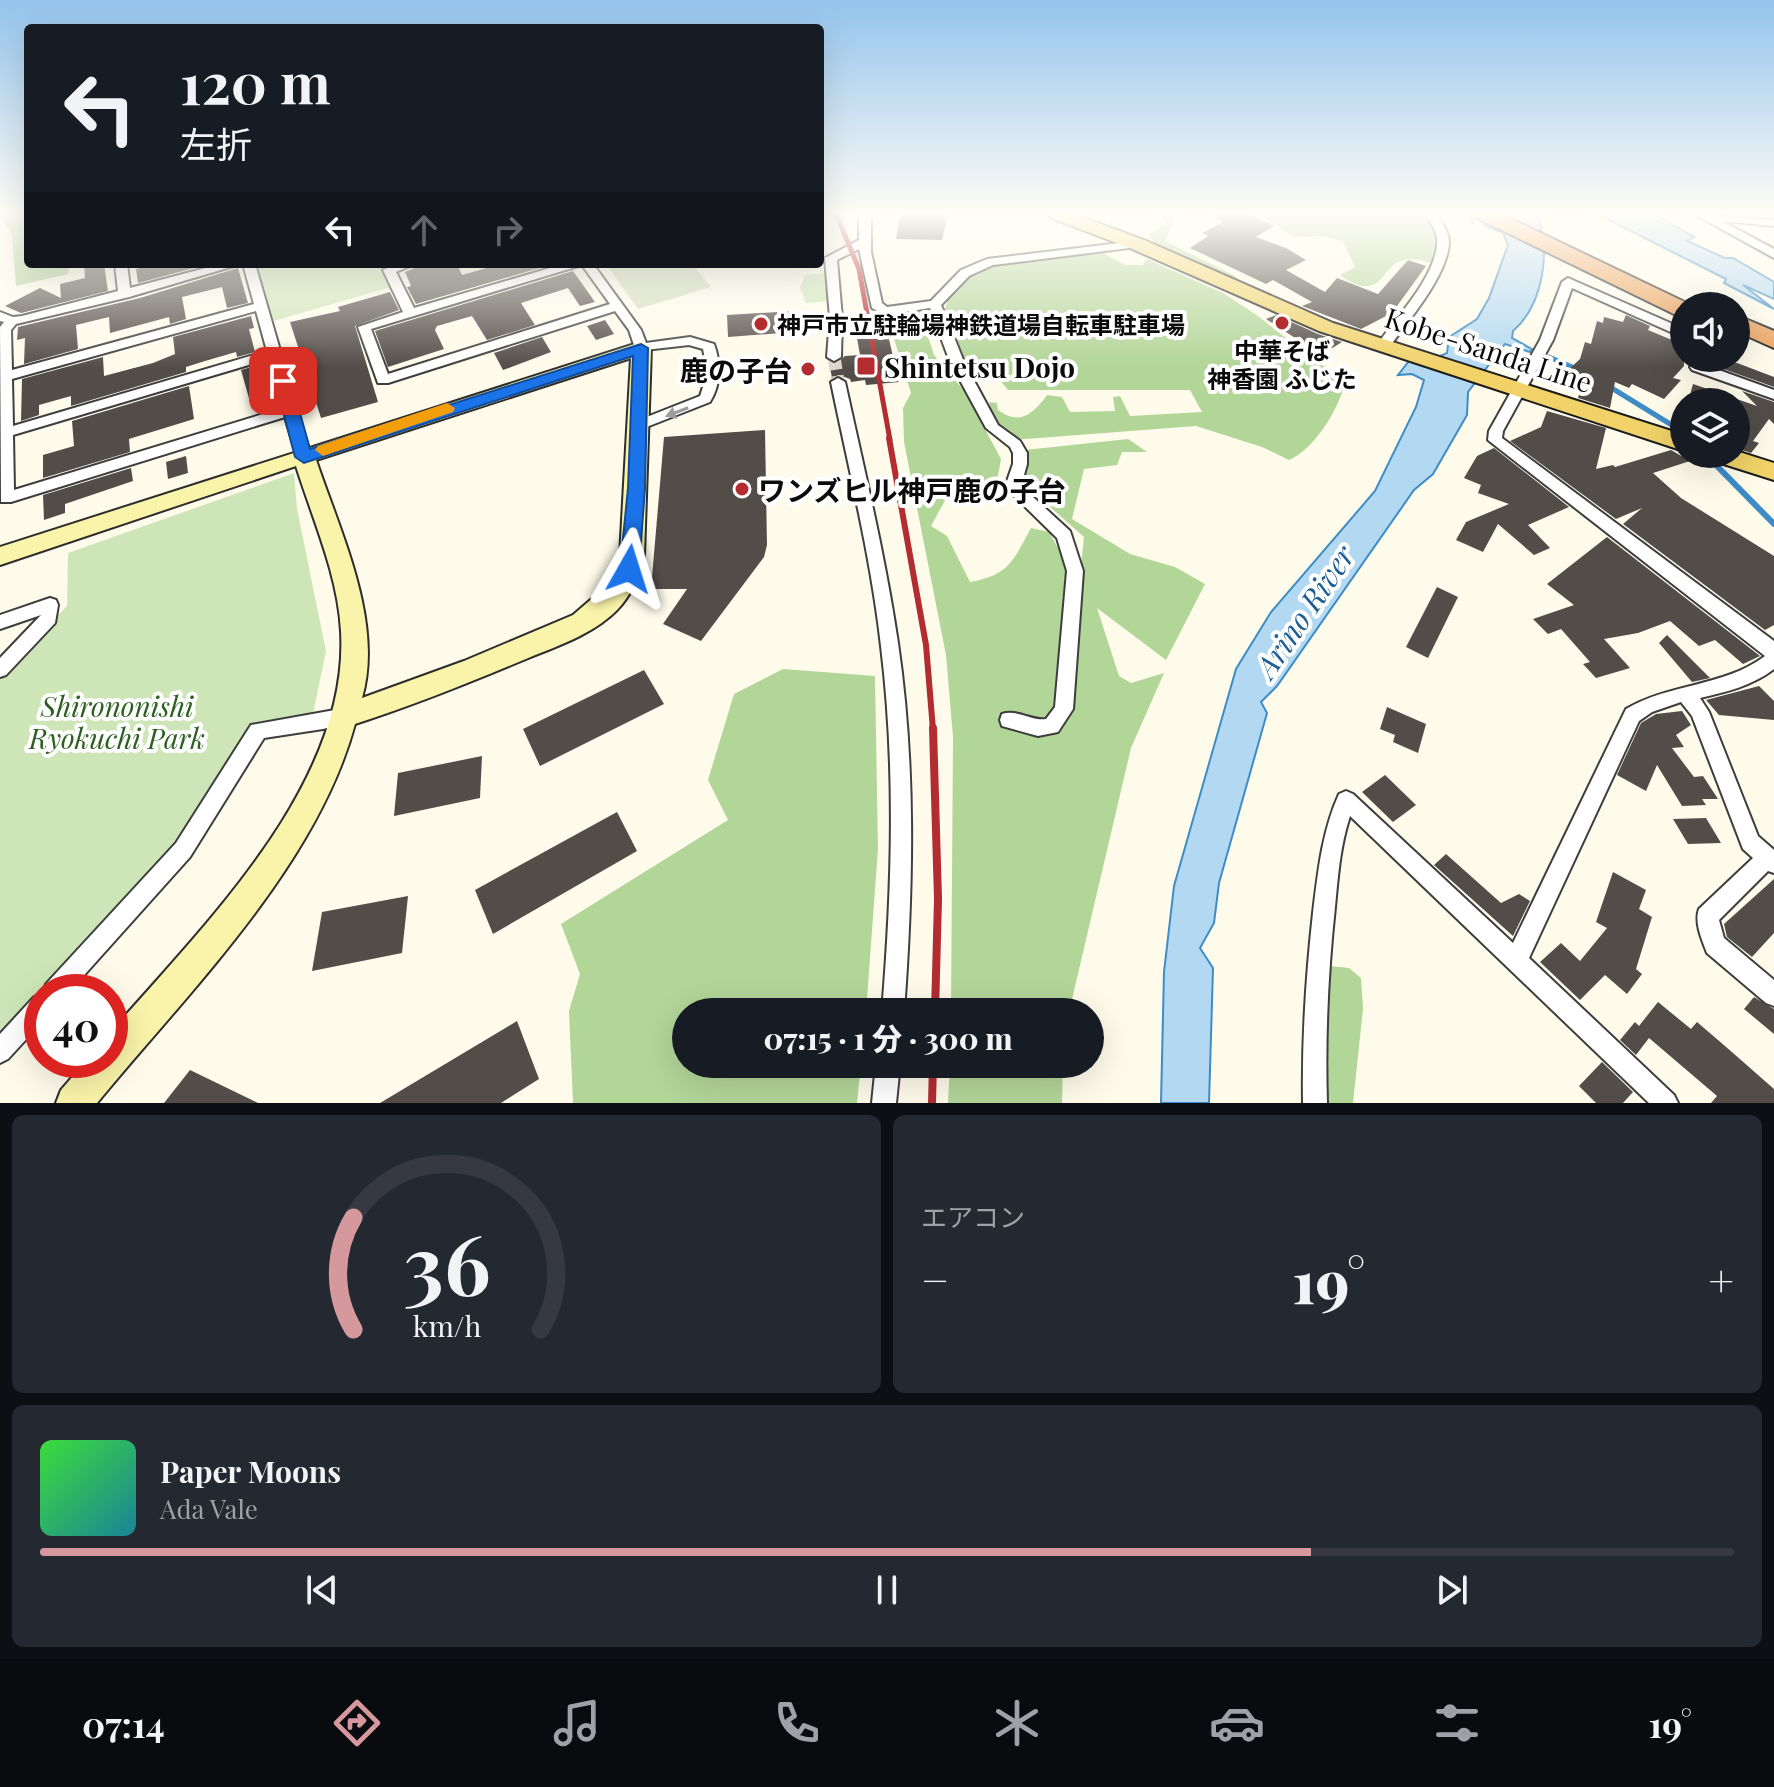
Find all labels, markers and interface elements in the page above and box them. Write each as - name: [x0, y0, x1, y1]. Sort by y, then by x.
- text: 120 m: [180, 44, 331, 119]
- icon: left: [48, 56, 152, 160]
- text: 左折: [180, 119, 252, 167]
- icon: left: [318, 208, 362, 252]
- icon: ahead: [402, 208, 446, 252]
- icon: right: [486, 208, 530, 252]
- map controls: [1670, 292, 1750, 468]
- button: sound: [1670, 292, 1750, 372]
- street label: Kobe-Sanda Line: [1381, 298, 1597, 400]
- place label: 神戸市立駐輪場神鉄道場自転車駐車場: [777, 308, 1185, 340]
- marker: 中華そば 神香園 ふじた: [1273, 314, 1291, 332]
- marker: 神戸市立駐輪場神鉄道場自転車駐車場: [752, 315, 770, 333]
- place label: 中華そば 神香園 ふじた: [1207, 334, 1357, 394]
- pin: [249, 347, 317, 415]
- place label: Shintetsu Dojo: [884, 348, 1075, 385]
- place label: 鹿の子台: [680, 351, 792, 388]
- marker: Shintetsu Dojo: [855, 355, 877, 377]
- icon: arrive: [261, 359, 305, 403]
- marker: 鹿の子台: [799, 360, 817, 378]
- button: layers: [1670, 388, 1750, 468]
- one-way arrow: [665, 406, 689, 419]
- place label: ワンズヒル神戸鹿の子台: [758, 471, 1065, 508]
- marker: ワンズヒル神戸鹿の子台: [733, 480, 751, 498]
- position arrow: [587, 527, 671, 611]
- water label: Arino River: [1244, 536, 1363, 687]
- park label: Shirononishi Ryokuchi Park: [28, 687, 205, 756]
- speed limit sign: 40: [24, 974, 128, 1078]
- text: 07:15 · 1 分 · 300 m: [763, 1018, 1013, 1058]
- text: エアコン: [921, 1199, 1025, 1234]
- text: 36: [403, 1206, 490, 1317]
- text: 19°: [1292, 1239, 1365, 1319]
- text: −: [921, 1249, 949, 1308]
- text: +: [1708, 1249, 1734, 1308]
- text: km/h: [412, 1306, 481, 1344]
- text: Paper Moons: [160, 1451, 341, 1491]
- text: Ada Vale: [160, 1491, 258, 1526]
- icon: previous: [300, 1568, 344, 1612]
- icon: pause: [865, 1568, 909, 1612]
- icon: next: [1430, 1568, 1474, 1612]
- icon: directions: [329, 1695, 385, 1751]
- icon: music: [549, 1695, 605, 1751]
- icon: phone: [769, 1695, 825, 1751]
- icon: climate: [989, 1695, 1045, 1751]
- icon: car: [1209, 1695, 1265, 1751]
- icon: filters: [1429, 1695, 1485, 1751]
- text: 07:14: [82, 1699, 165, 1747]
- text: 19°: [1648, 1699, 1692, 1747]

